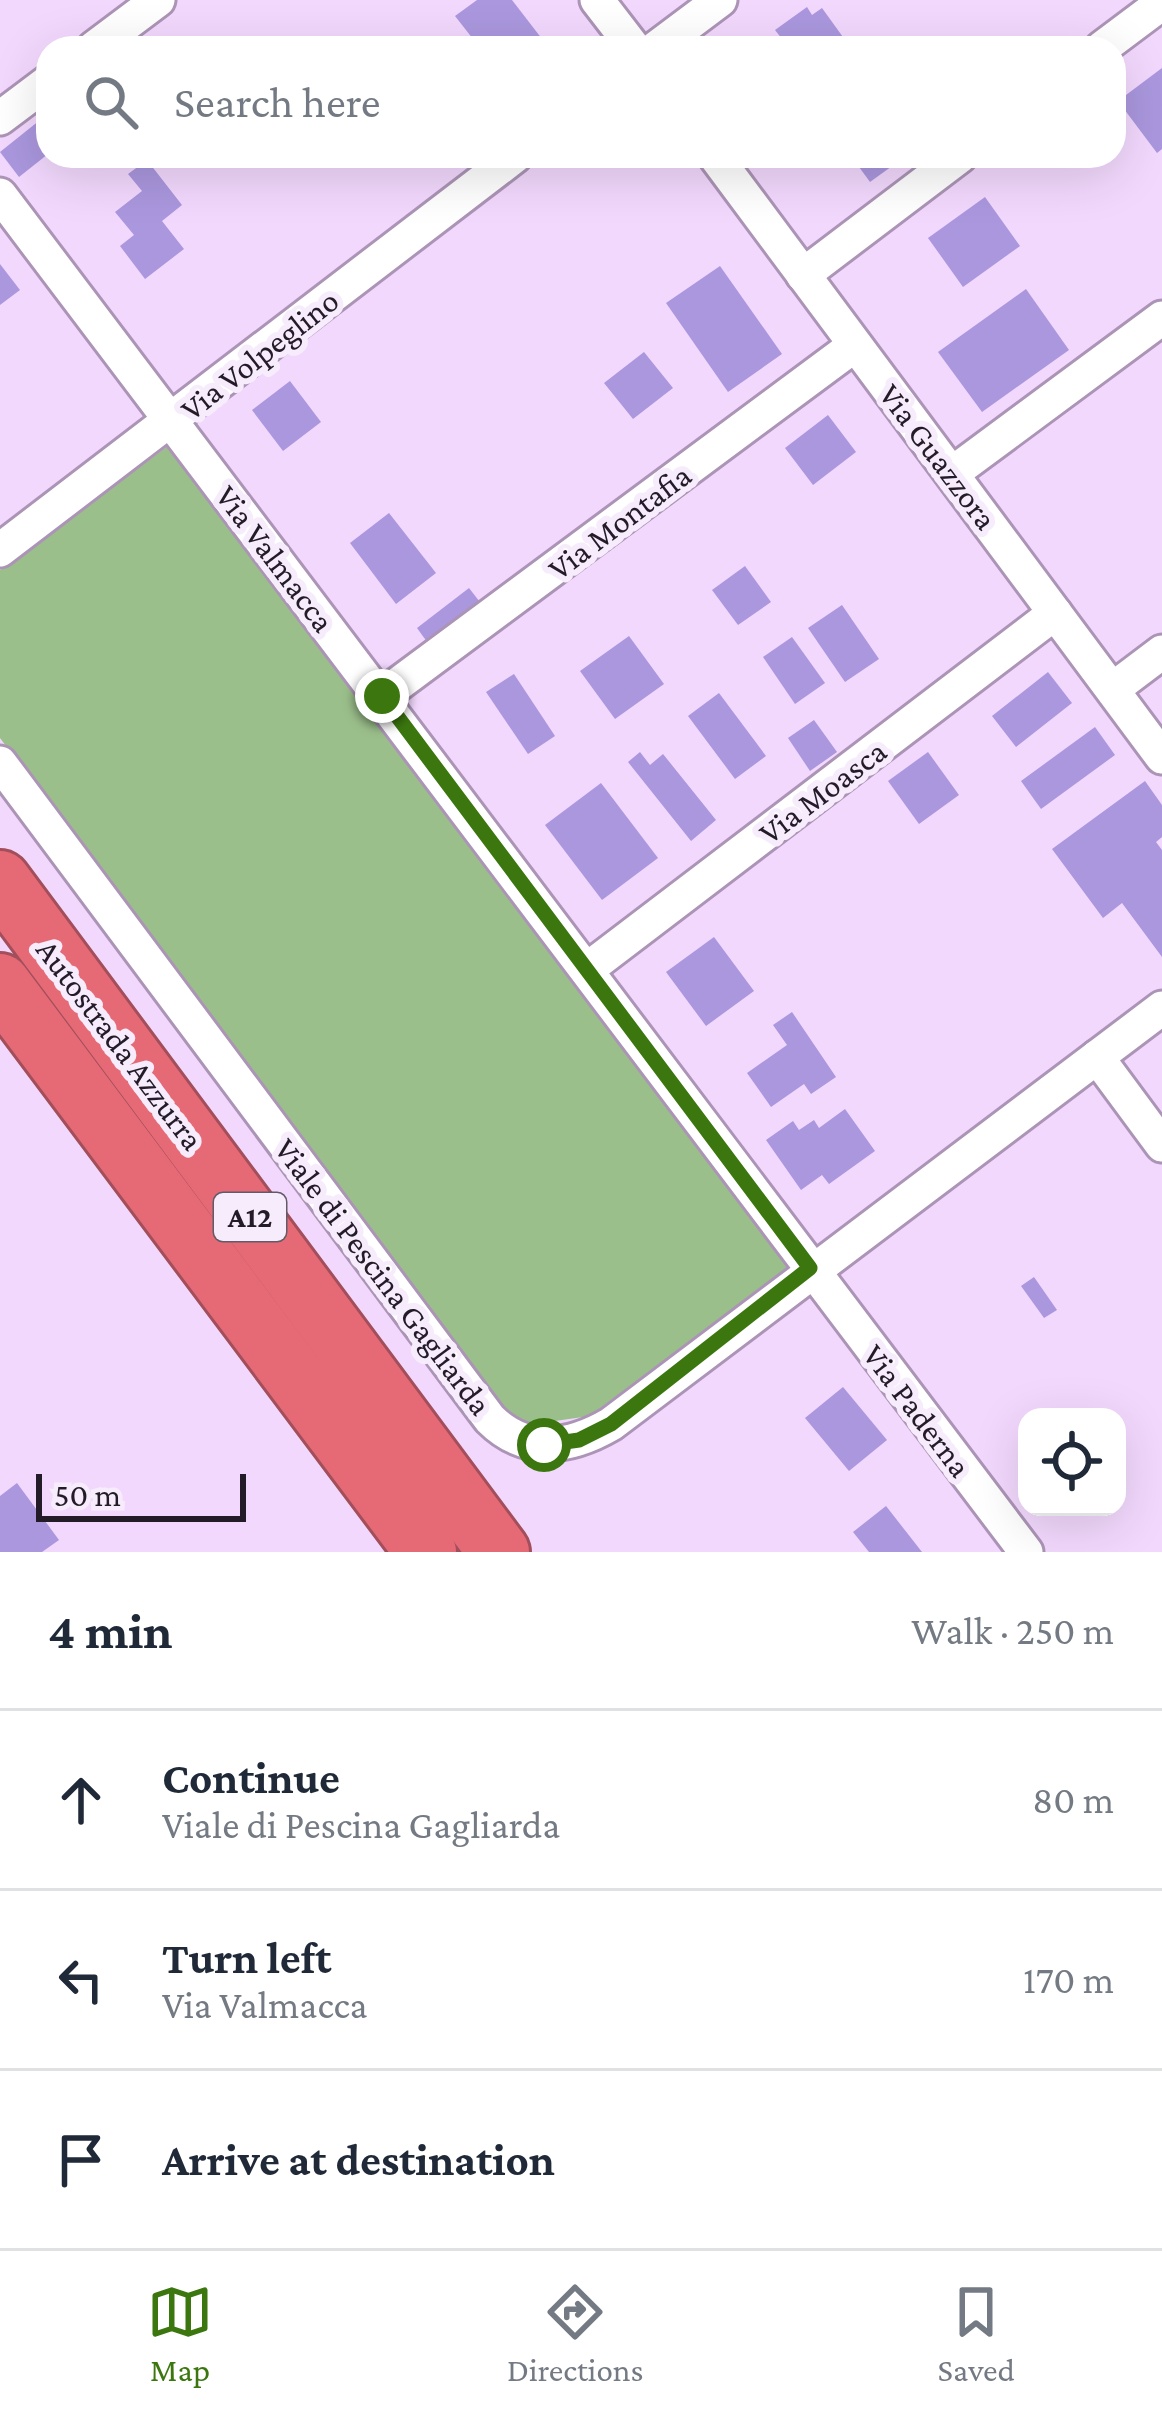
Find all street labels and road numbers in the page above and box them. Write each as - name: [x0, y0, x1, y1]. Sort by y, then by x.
- street label: Via Volpeglino: [173, 281, 346, 427]
- street label: Via Guazzora: [872, 376, 1005, 536]
- street label: Via Montafia: [541, 456, 698, 587]
- street label: Via Valmacca: [208, 478, 343, 639]
- street label: Via Moasca: [752, 732, 893, 851]
- street label: Autostrada Azzurra: [29, 932, 212, 1157]
- street label: Viale di Pescina Gagliarda: [267, 1131, 500, 1422]
- road number: A12: [214, 1193, 286, 1241]
- street label: Via Paderna: [856, 1337, 979, 1484]

